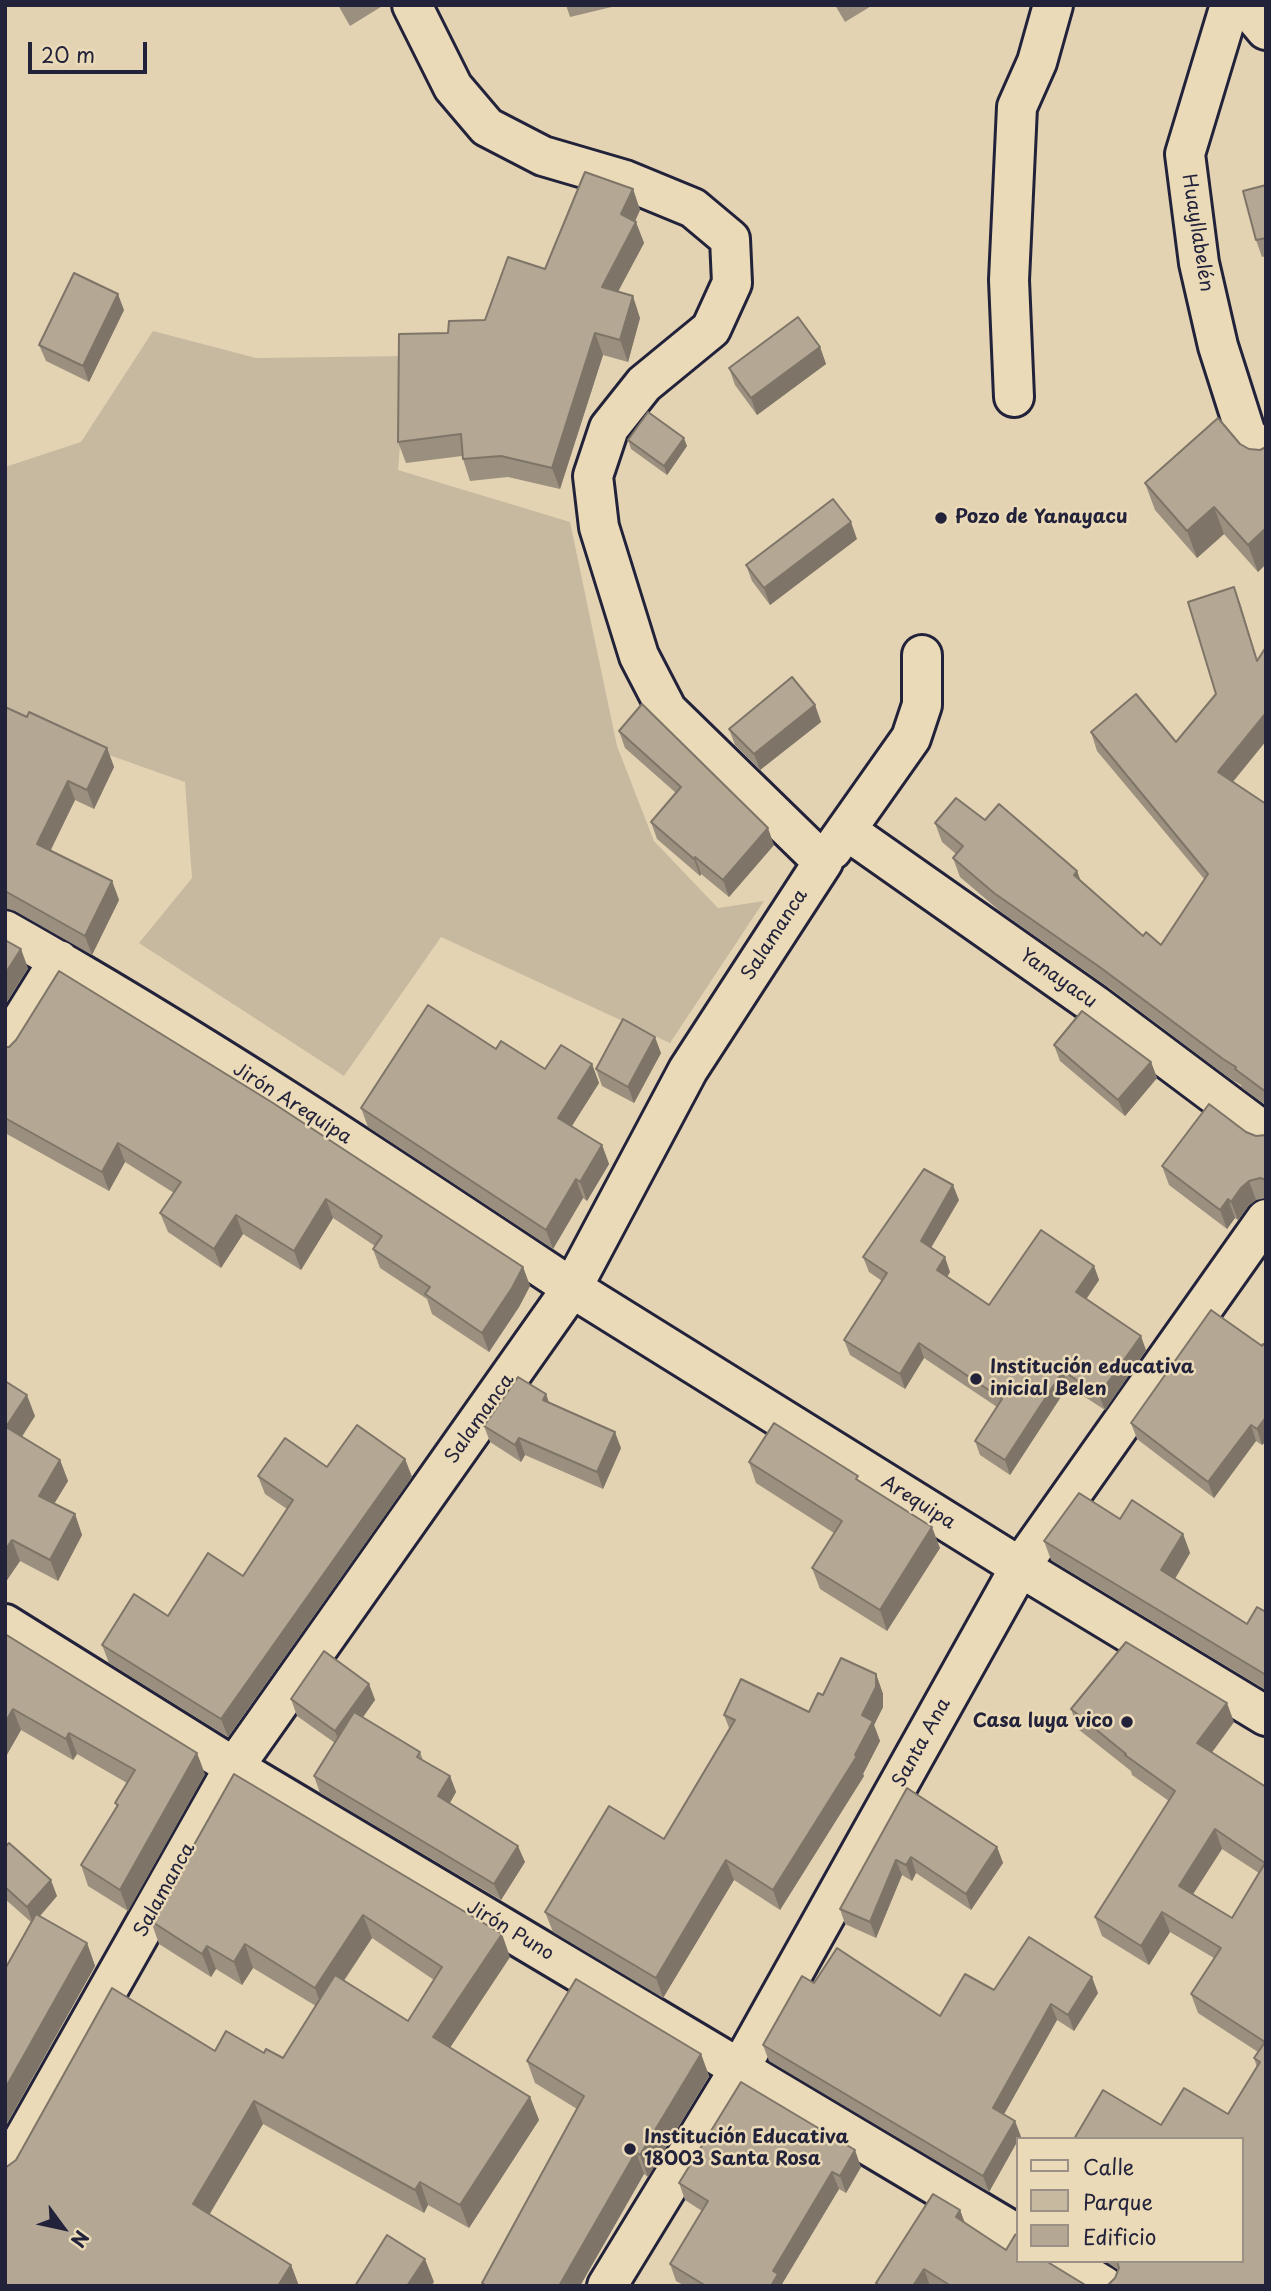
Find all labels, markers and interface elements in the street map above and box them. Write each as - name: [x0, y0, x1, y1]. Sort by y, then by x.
- scale bar: [32, 28, 150, 72]
- text: 20 m: [41, 38, 95, 70]
- street label: Huayllabelén: [1176, 173, 1218, 293]
- place label: Pozo de Yanayacu: [955, 507, 1128, 529]
- marker: Pozo de Yanayacu: [933, 510, 949, 526]
- street label: Salamanca: [737, 885, 813, 985]
- street label: Yanayacu: [1015, 944, 1101, 1014]
- street label: Jirón Arequipa: [228, 1058, 356, 1150]
- place label: Institución educativa inicial Belen: [990, 1357, 1194, 1401]
- street label: Salamanca: [441, 1370, 519, 1468]
- marker: Institución educativa inicial Belen: [968, 1371, 984, 1387]
- street label: Arequipa: [877, 1471, 959, 1535]
- street label: Santa Ana: [888, 1694, 956, 1792]
- place label: Casa luya vico: [973, 1711, 1113, 1733]
- marker: Casa luya vico: [1119, 1714, 1135, 1730]
- street label: Salamanca: [130, 1839, 200, 1941]
- street label: Jirón Puno: [462, 1896, 558, 1966]
- place label: Institución Educativa 18003 Santa Rosa: [644, 2127, 849, 2171]
- legend: [1016, 2137, 1243, 2263]
- marker: Institución Educativa 18003 Santa Rosa: [622, 2141, 638, 2157]
- text: Calle: [1083, 2150, 1134, 2182]
- text: Parque: [1083, 2185, 1153, 2217]
- north arrow: [28, 2193, 98, 2263]
- text: Edificio: [1083, 2220, 1156, 2252]
- text: N: [65, 2225, 96, 2253]

